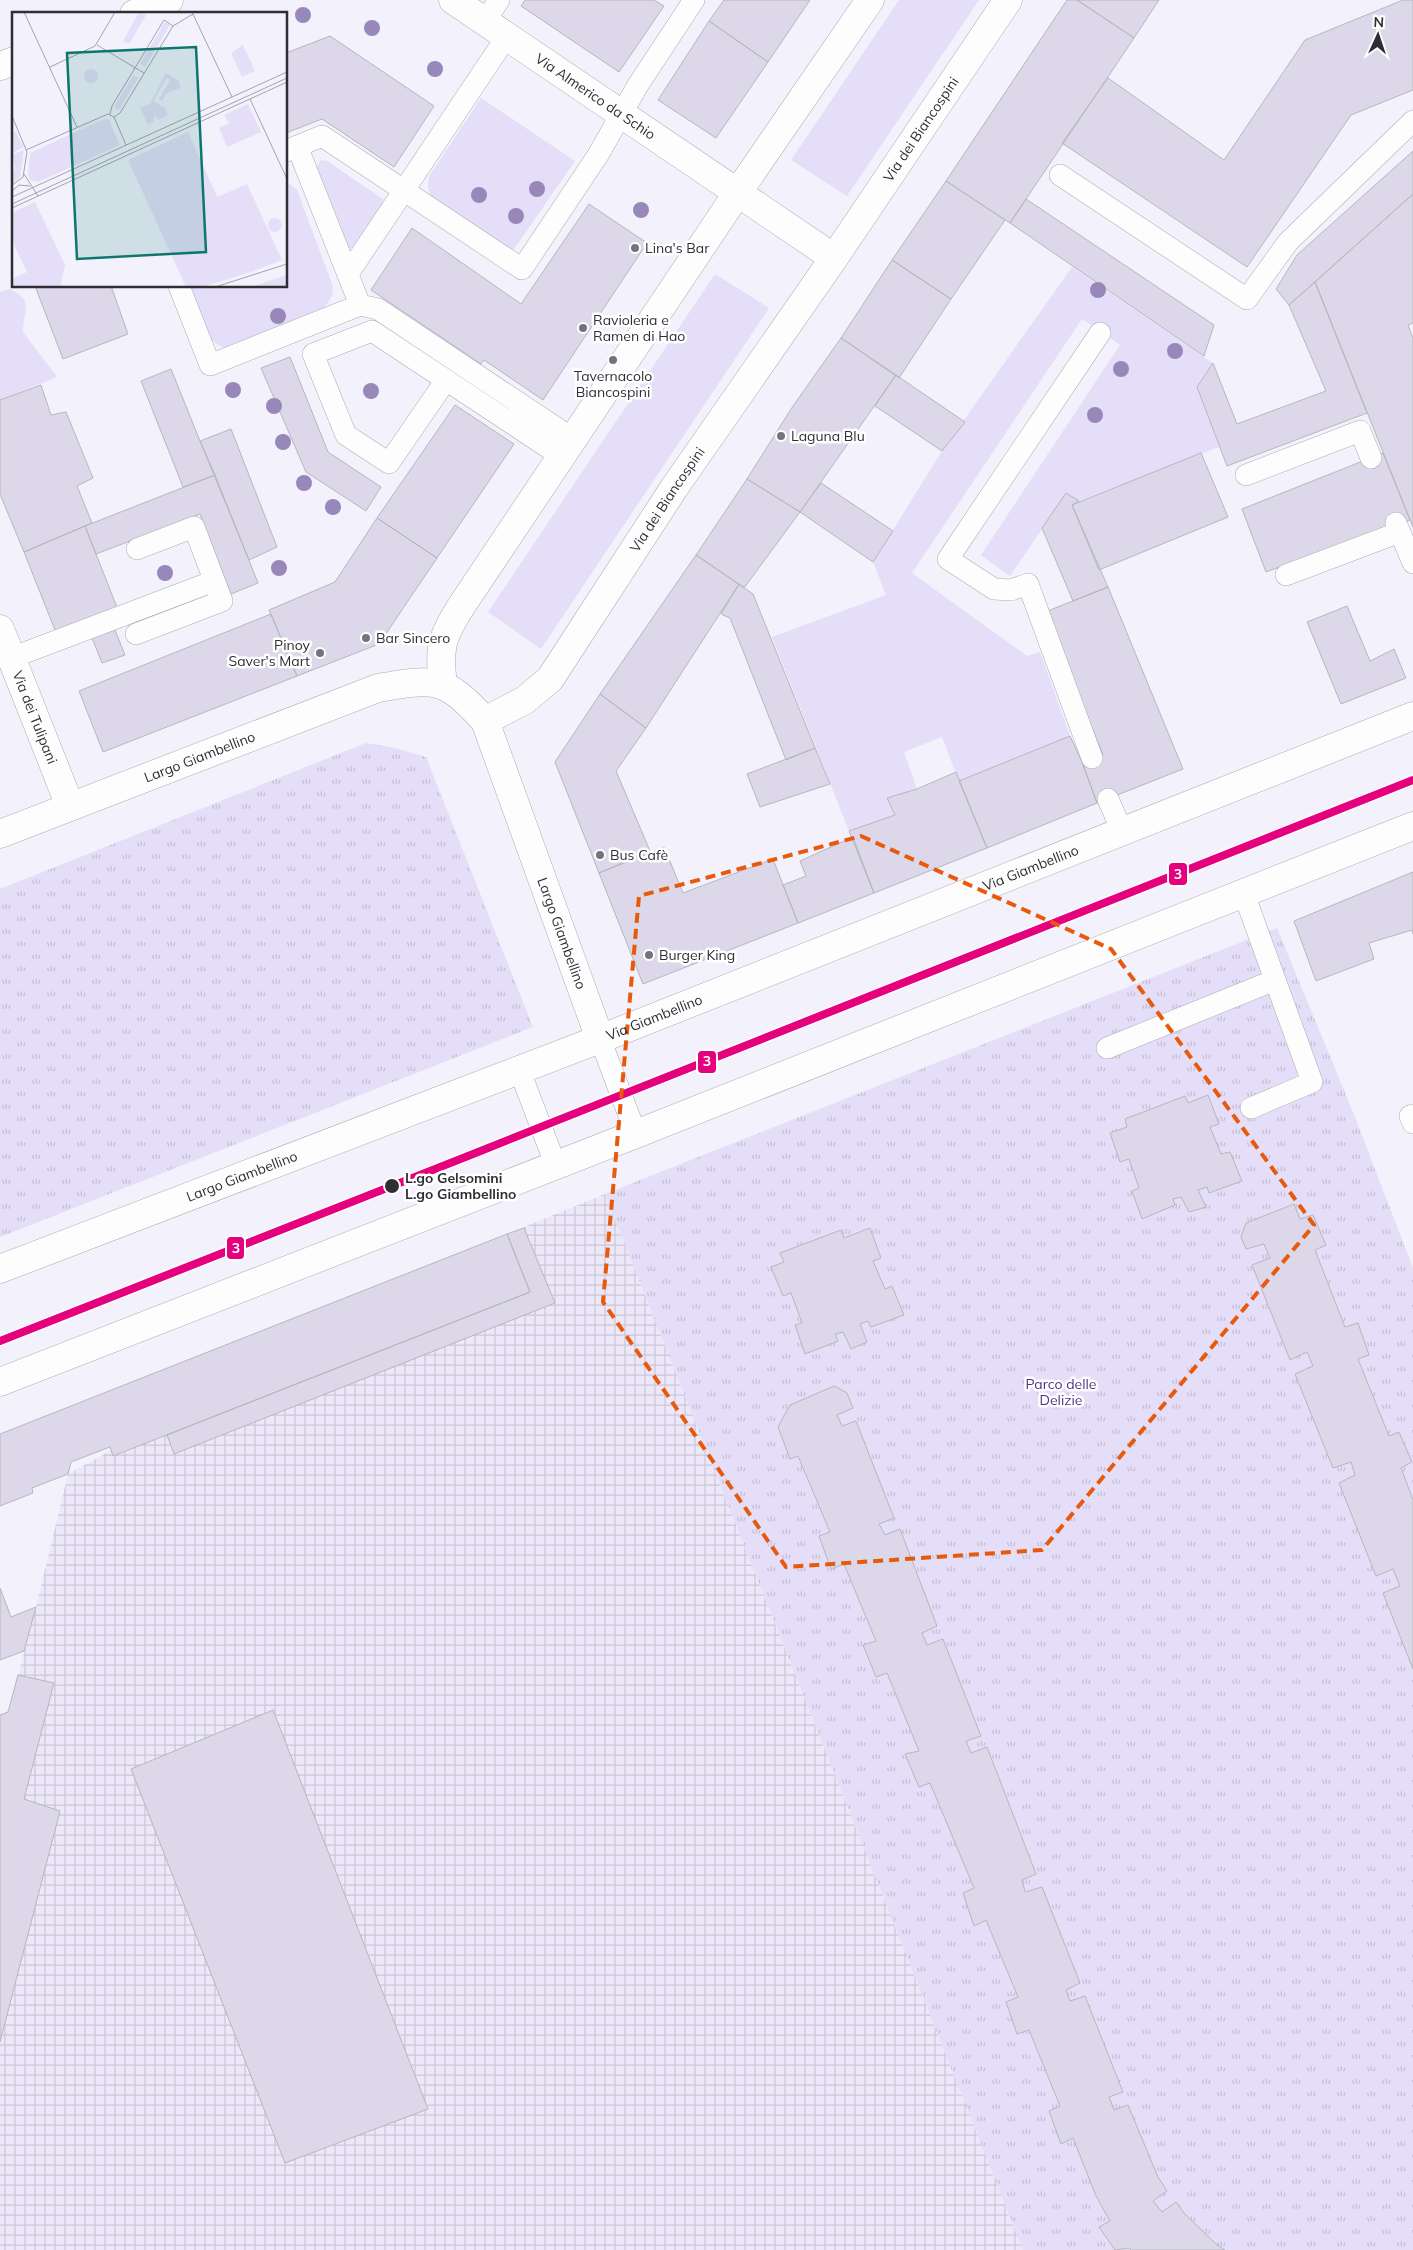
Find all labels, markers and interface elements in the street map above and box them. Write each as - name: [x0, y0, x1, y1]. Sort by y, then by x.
- north arrow: [1353, 10, 1403, 60]
- inset map: [12, 12, 288, 288]
- text: N: [1373, 13, 1384, 31]
- street label: Via Almerico da Schio: [532, 49, 659, 144]
- street label: Via dei Biancospini: [879, 73, 963, 185]
- place label: Lina's Bar: [645, 239, 710, 257]
- marker: Lina's Bar: [629, 242, 641, 254]
- place label: Ravioleria e Ramen di Hao: [593, 311, 685, 345]
- marker: Ravioleria e Ramen di Hao: [577, 322, 589, 334]
- marker: Tavernacolo Biancospini: [607, 354, 619, 366]
- place label: Tavernacolo Biancospini: [574, 367, 652, 401]
- place label: Laguna Blu: [791, 427, 865, 445]
- marker: Laguna Blu: [775, 430, 787, 442]
- street label: Via dei Biancospini: [626, 444, 709, 556]
- place label: Bar Sincero: [376, 629, 450, 647]
- marker: Bar Sincero: [360, 632, 372, 644]
- place label: Pinoy Saver's Mart: [228, 636, 311, 670]
- marker: Pinoy Saver's Mart: [314, 647, 326, 659]
- street label: Via dei Tulipani: [8, 668, 61, 767]
- street label: Largo Giambellino: [141, 727, 258, 786]
- street label: Via Giambellino: [980, 841, 1081, 895]
- place label: Bus Cafè: [610, 846, 668, 864]
- marker: Bus Cafè: [594, 849, 606, 861]
- line badge: 3: [1168, 862, 1188, 886]
- text: 3: [1174, 865, 1182, 883]
- street label: Largo Giambellino: [533, 875, 590, 992]
- place label: Burger King: [659, 946, 735, 964]
- marker: Burger King: [643, 949, 655, 961]
- street label: Via Giambellino: [604, 990, 705, 1045]
- line badge: 3: [697, 1050, 717, 1074]
- text: 3: [703, 1052, 711, 1070]
- street label: Largo Giambellino: [184, 1147, 300, 1206]
- place label: L.go Gelsomini L.go Giambellino: [405, 1169, 516, 1203]
- marker: L.go Gelsomini L.go Giambellino: [383, 1177, 401, 1195]
- line badge: 3: [226, 1236, 245, 1260]
- text: 3: [232, 1239, 240, 1257]
- park label: Parco delle Delizie: [1026, 1375, 1096, 1409]

